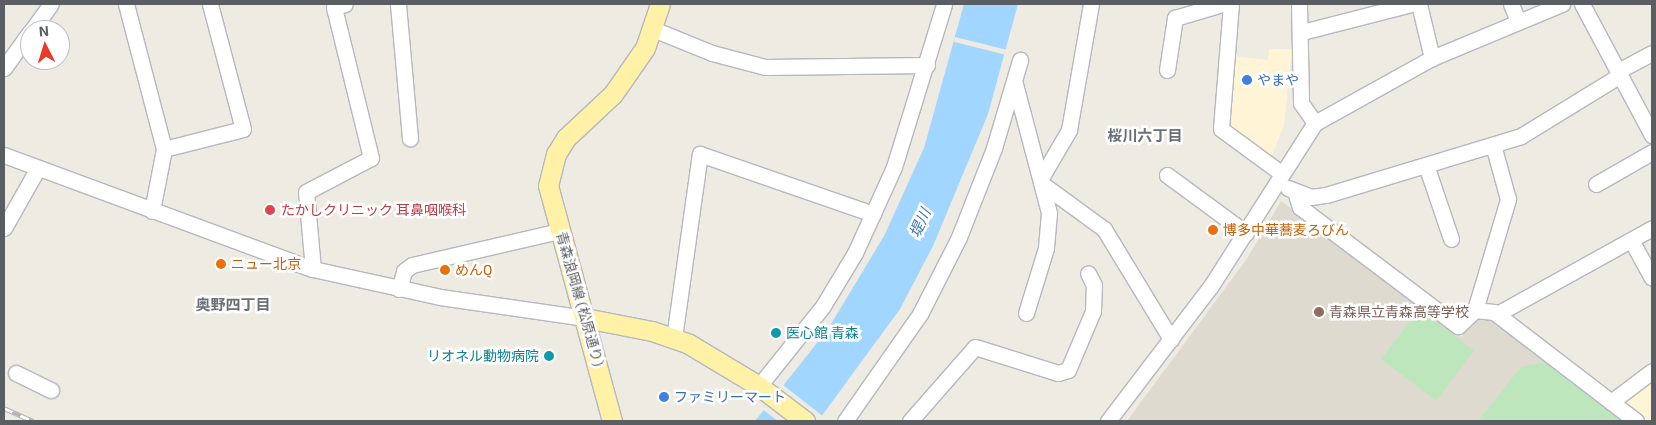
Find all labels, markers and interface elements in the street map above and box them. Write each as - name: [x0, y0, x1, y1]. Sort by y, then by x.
- north arrow: [20, 20, 70, 70]
- text: N: [38, 22, 50, 39]
- place label: やまや: [1257, 72, 1299, 88]
- marker: やまや: [1241, 74, 1253, 86]
- district label: 桜川六丁目: [1108, 127, 1182, 145]
- place label: たかしクリニック 耳鼻咽喉科: [281, 202, 466, 218]
- marker: たかしクリニック 耳鼻咽喉科: [263, 203, 277, 217]
- water label: 堤川: [906, 206, 934, 240]
- place label: 博多中華蕎麦ろびん: [1223, 222, 1349, 238]
- marker: 博多中華蕎麦ろびん: [1207, 224, 1219, 236]
- street label: 青森浪岡線 (松原通り): [553, 230, 607, 368]
- place label: ニュー北京: [231, 256, 301, 272]
- marker: ニュー北京: [215, 258, 227, 270]
- place label: めんQ: [455, 262, 492, 278]
- marker: めんQ: [439, 264, 451, 276]
- district label: 奥野四丁目: [196, 296, 270, 314]
- place label: 青森県立青森高等学校: [1329, 304, 1469, 320]
- marker: 青森県立青森高等学校: [1313, 306, 1325, 318]
- place label: 医心館 青森: [786, 325, 859, 341]
- marker: 医心館 青森: [770, 327, 782, 339]
- place label: リオネル動物病院: [427, 348, 539, 364]
- marker: リオネル動物病院: [543, 350, 555, 362]
- place label: ファミリーマート: [674, 389, 786, 405]
- marker: ファミリーマート: [658, 391, 670, 403]

